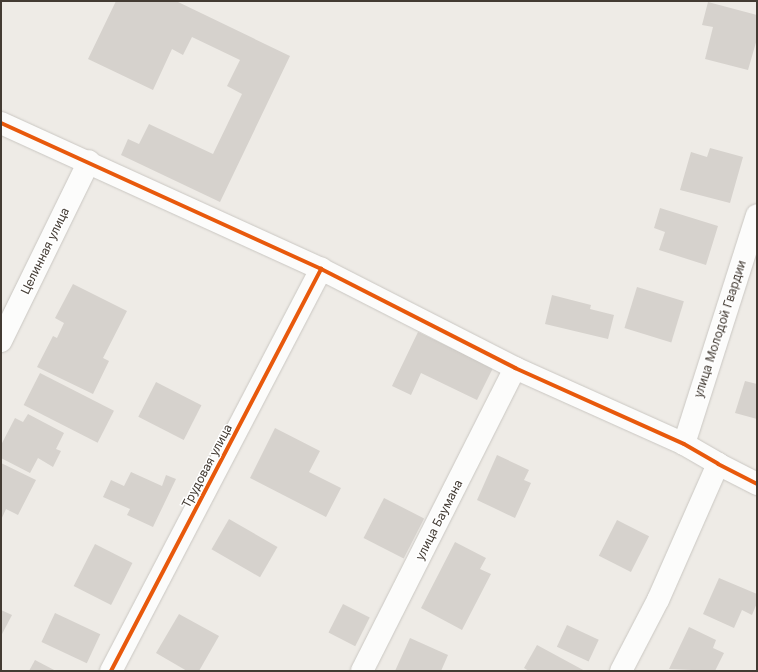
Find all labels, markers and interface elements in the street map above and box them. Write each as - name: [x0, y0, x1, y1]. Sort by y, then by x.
- street label: Целинная улица: [18, 205, 72, 297]
- street label: улица Молодой Гвардии: [691, 258, 749, 400]
- street label: Трудовая улица: [179, 422, 235, 510]
- street label: улица Баумана: [413, 477, 465, 563]

